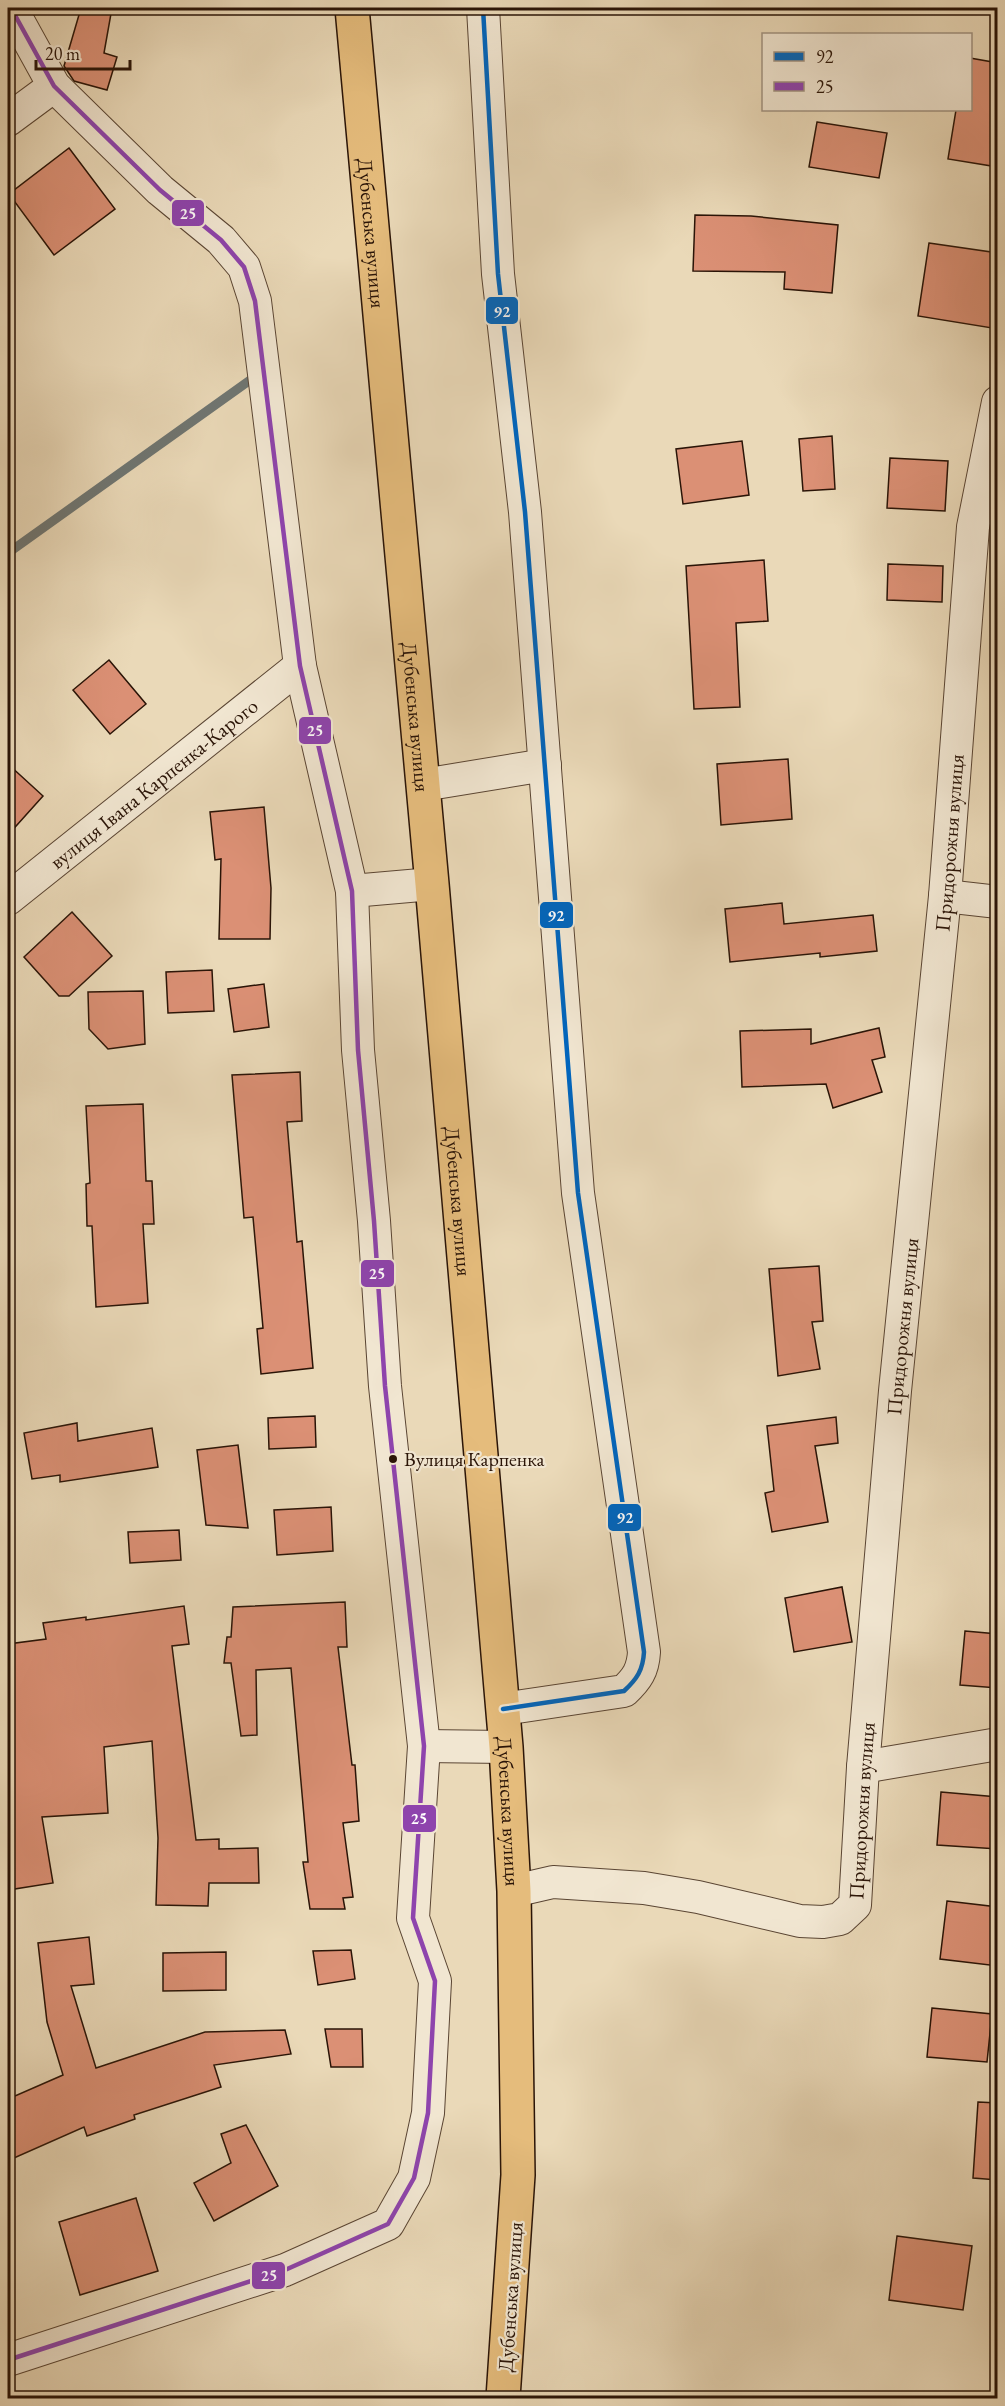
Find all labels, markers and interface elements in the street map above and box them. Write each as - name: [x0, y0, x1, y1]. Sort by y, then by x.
- scale bar: [36, 33, 130, 71]
- legend: [762, 33, 972, 111]
- text: 20 m: [45, 42, 80, 65]
- text: 92: [816, 45, 834, 68]
- text: 25: [816, 75, 833, 98]
- street label: Дубенська вулиця: [352, 157, 393, 309]
- line badge: 25: [171, 199, 205, 227]
- text: 25: [180, 203, 196, 224]
- line badge: 92: [485, 296, 519, 325]
- text: 92: [494, 301, 511, 322]
- street label: Дубенська вулиця: [396, 641, 437, 793]
- street label: вулиця Івана Карпенка-Карого: [44, 692, 263, 874]
- line badge: 25: [298, 716, 332, 745]
- text: 25: [307, 720, 323, 741]
- street label: Придорожня вулиця: [928, 753, 969, 933]
- line badge: 92: [539, 901, 574, 929]
- text: 92: [548, 905, 565, 926]
- street label: Дубенська вулиця: [439, 1125, 479, 1277]
- street label: Придорожня вулиця: [879, 1237, 924, 1416]
- line badge: 25: [360, 1259, 395, 1288]
- text: 25: [369, 1263, 385, 1284]
- place label: Вулиця Карпенка: [404, 1446, 545, 1472]
- marker: Вулиця Карпенка: [387, 1453, 399, 1465]
- line badge: 92: [607, 1503, 642, 1532]
- text: 92: [617, 1507, 634, 1528]
- street label: Придорожня вулиця: [842, 1721, 880, 1900]
- street label: Дубенська вулиця: [492, 1735, 527, 1887]
- line badge: 25: [402, 1804, 437, 1833]
- text: 25: [411, 1808, 427, 1829]
- street label: Дубенська вулиця: [491, 2221, 529, 2373]
- line badge: 25: [251, 2261, 286, 2290]
- text: 25: [261, 2265, 277, 2286]

